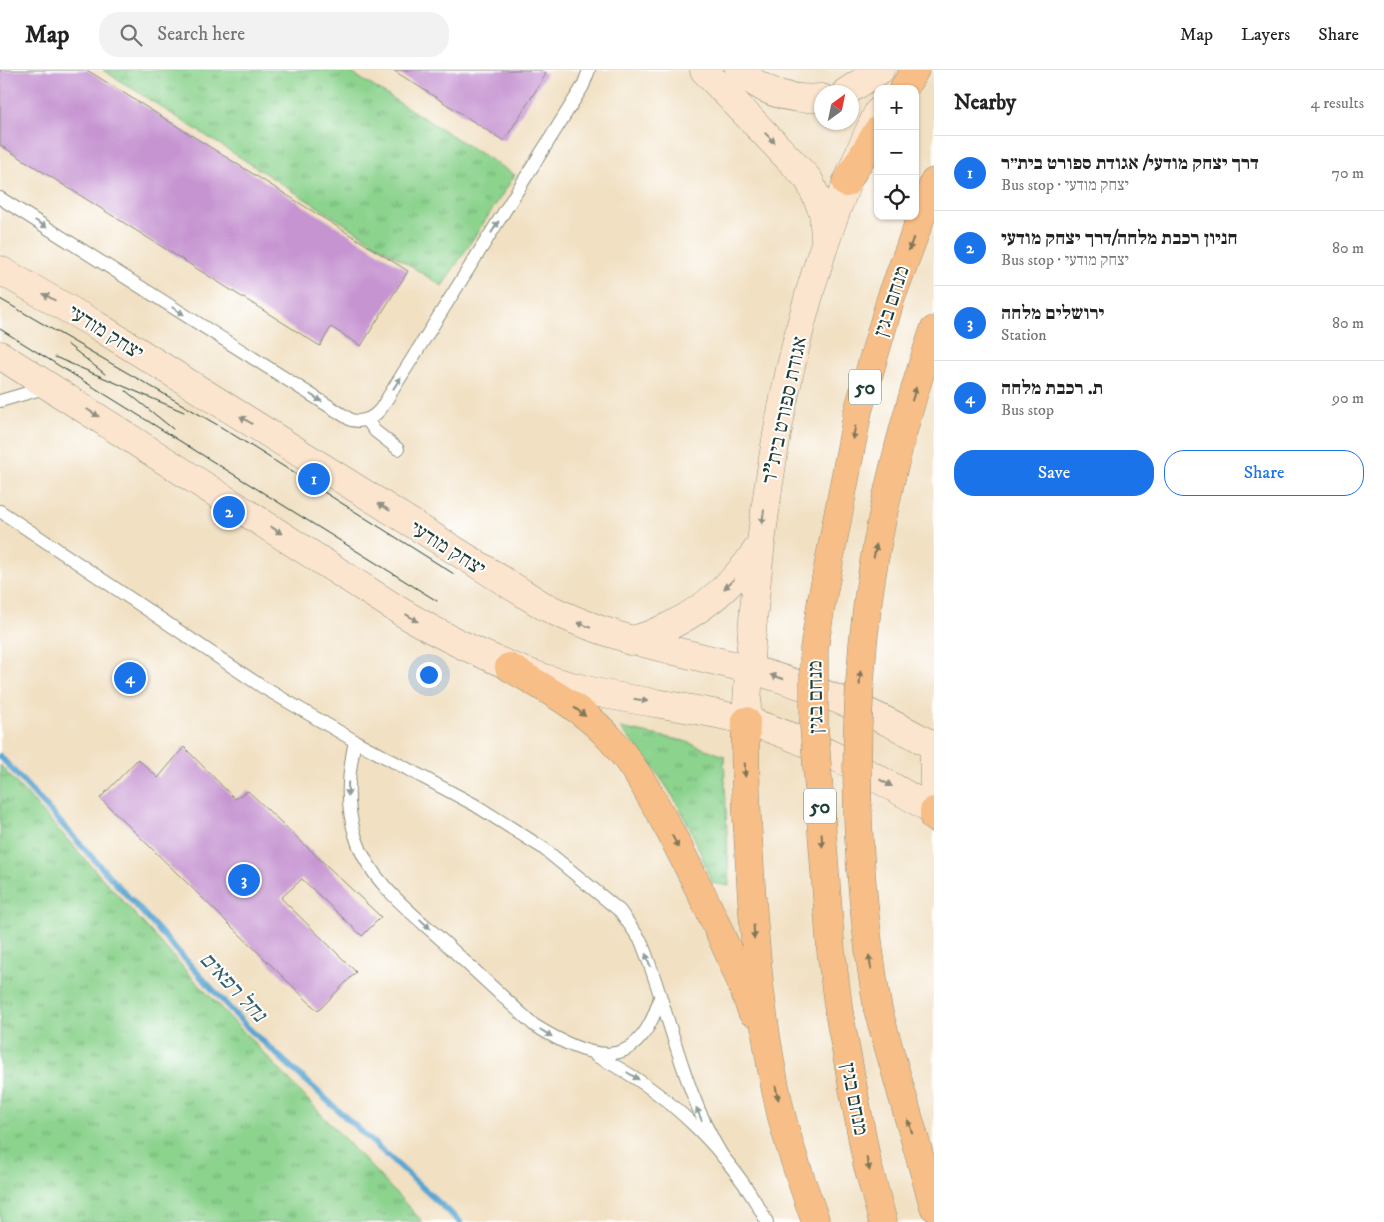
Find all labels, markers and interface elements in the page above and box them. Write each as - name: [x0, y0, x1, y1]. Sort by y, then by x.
- search box: [99, 12, 449, 57]
- text: Map: [25, 20, 69, 50]
- icon: search: [117, 21, 145, 49]
- text: Search here: [157, 23, 245, 46]
- text: Map: [1180, 24, 1213, 46]
- text: Layers: [1241, 24, 1290, 46]
- text: Share: [1318, 24, 1359, 46]
- north arrow: [814, 85, 859, 130]
- map controls: [874, 85, 919, 220]
- button: +: [874, 85, 919, 130]
- text: Nearby: [954, 90, 1016, 116]
- text: 4 results: [1311, 93, 1364, 113]
- button: −: [874, 130, 919, 175]
- one-way arrow: [764, 132, 776, 144]
- text: דרך יצחק מודעי/ אגודת ספורט בית״ר: [1001, 152, 1259, 175]
- text: 1: [967, 163, 973, 183]
- text: 70 m: [1332, 163, 1364, 183]
- button: locate: [874, 175, 919, 220]
- text: Bus stop · יצחק מודעי: [1001, 175, 1129, 195]
- one-way arrow: [35, 219, 48, 229]
- one-way arrow: [490, 220, 499, 233]
- text: חניון רכבת מלחה/דרך יצחק מודעי: [1001, 227, 1238, 250]
- one-way arrow: [907, 237, 915, 252]
- text: 2: [966, 238, 974, 258]
- text: 80 m: [1332, 238, 1364, 258]
- text: Bus stop · יצחק מודעי: [1001, 250, 1129, 270]
- street label: מנחם בגין: [868, 262, 916, 340]
- one-way arrow: [42, 293, 55, 302]
- street label: יצחק מודעי: [63, 299, 148, 366]
- text: ירושלים מלחה: [1001, 302, 1104, 325]
- one-way arrow: [172, 306, 185, 316]
- text: 3: [967, 313, 973, 333]
- text: 80 m: [1332, 313, 1364, 333]
- text: Station: [1001, 325, 1047, 345]
- street label: אגודת ספורט בית"ר: [757, 334, 813, 487]
- road number: 50: [849, 370, 881, 404]
- one-way arrow: [393, 376, 402, 390]
- text: ת. רכבת מלחה: [1001, 377, 1103, 400]
- one-way arrow: [910, 386, 918, 401]
- text: 4: [965, 388, 975, 408]
- text: 90 m: [1332, 388, 1364, 408]
- one-way arrow: [309, 393, 322, 403]
- text: Bus stop: [1001, 400, 1054, 420]
- one-way arrow: [86, 408, 100, 418]
- one-way arrow: [240, 415, 253, 425]
- one-way arrow: [849, 425, 857, 441]
- button: Save: [954, 450, 1154, 496]
- button: Share: [1164, 450, 1364, 496]
- pin: 1: [298, 460, 330, 498]
- pin: 2: [213, 493, 245, 531]
- one-way arrow: [377, 502, 390, 512]
- one-way arrow: [759, 509, 767, 525]
- street label: יצחק מודעי: [405, 515, 490, 582]
- one-way arrow: [269, 525, 282, 534]
- one-way arrow: [871, 544, 879, 559]
- one-way arrow: [724, 578, 736, 590]
- one-way arrow: [406, 614, 419, 623]
- one-way arrow: [577, 620, 591, 628]
- pin: 4: [114, 659, 146, 697]
- street label: מנחם בגין: [802, 660, 830, 734]
- your location: [416, 662, 442, 688]
- one-way arrow: [856, 670, 864, 686]
- one-way arrow: [770, 673, 785, 681]
- one-way arrow: [633, 696, 649, 704]
- one-way arrow: [573, 707, 587, 717]
- one-way arrow: [742, 762, 750, 778]
- one-way arrow: [879, 779, 893, 787]
- one-way arrow: [343, 781, 351, 797]
- road number: 50: [804, 788, 836, 824]
- one-way arrow: [819, 832, 827, 848]
- one-way arrow: [671, 834, 679, 849]
- pin: 3: [228, 861, 260, 899]
- one-way arrow: [419, 918, 431, 930]
- one-way arrow: [750, 924, 758, 940]
- water label: נחל רפאים: [194, 946, 273, 1029]
- one-way arrow: [644, 952, 652, 967]
- one-way arrow: [866, 954, 874, 970]
- one-way arrow: [539, 1028, 552, 1037]
- street label: מנחם בגין: [834, 1061, 874, 1138]
- one-way arrow: [626, 1071, 639, 1081]
- one-way arrow: [773, 1085, 781, 1101]
- one-way arrow: [695, 1107, 703, 1121]
- one-way arrow: [906, 1119, 914, 1134]
- one-way arrow: [864, 1156, 872, 1171]

